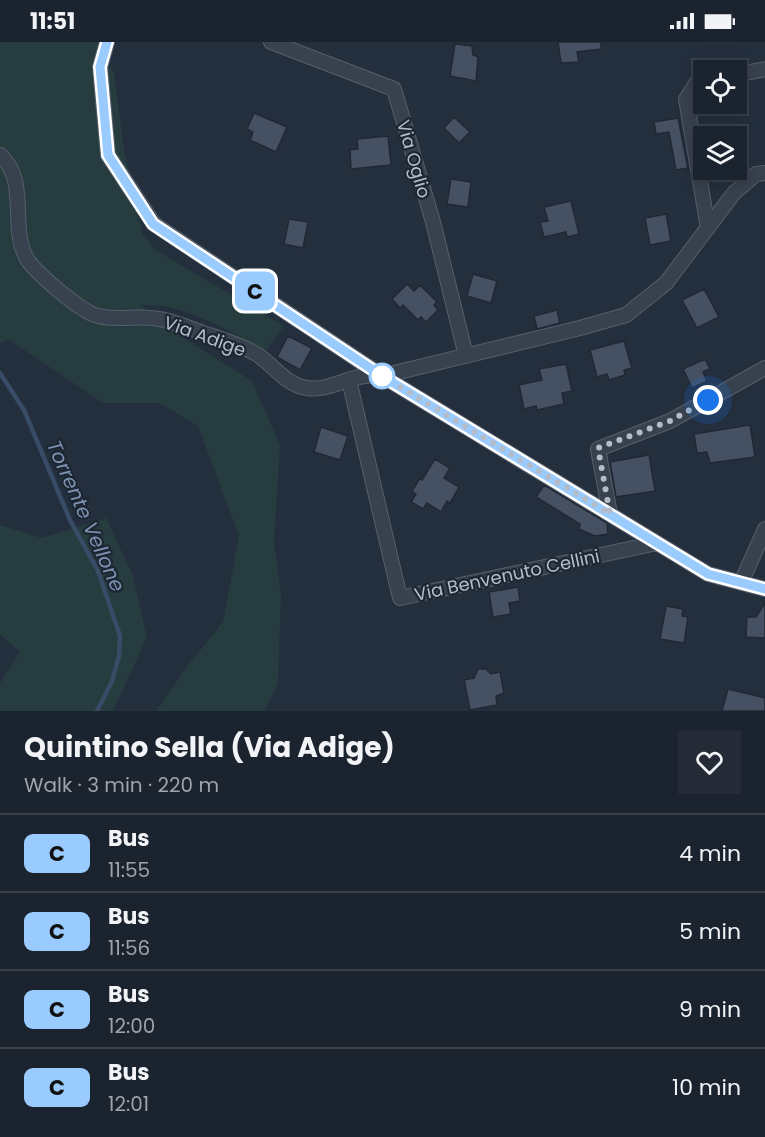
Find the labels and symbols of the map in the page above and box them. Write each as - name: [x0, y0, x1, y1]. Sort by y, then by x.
- street label: Via Oglio: [391, 117, 437, 201]
- line badge: C: [236, 272, 274, 310]
- street label: Via Adige: [160, 310, 250, 362]
- unlabelled marker: [369, 363, 395, 389]
- your location: [693, 385, 723, 415]
- water label: Torrente Vellone: [40, 436, 132, 596]
- street label: Via Benvenuto Cellini: [412, 543, 602, 607]

